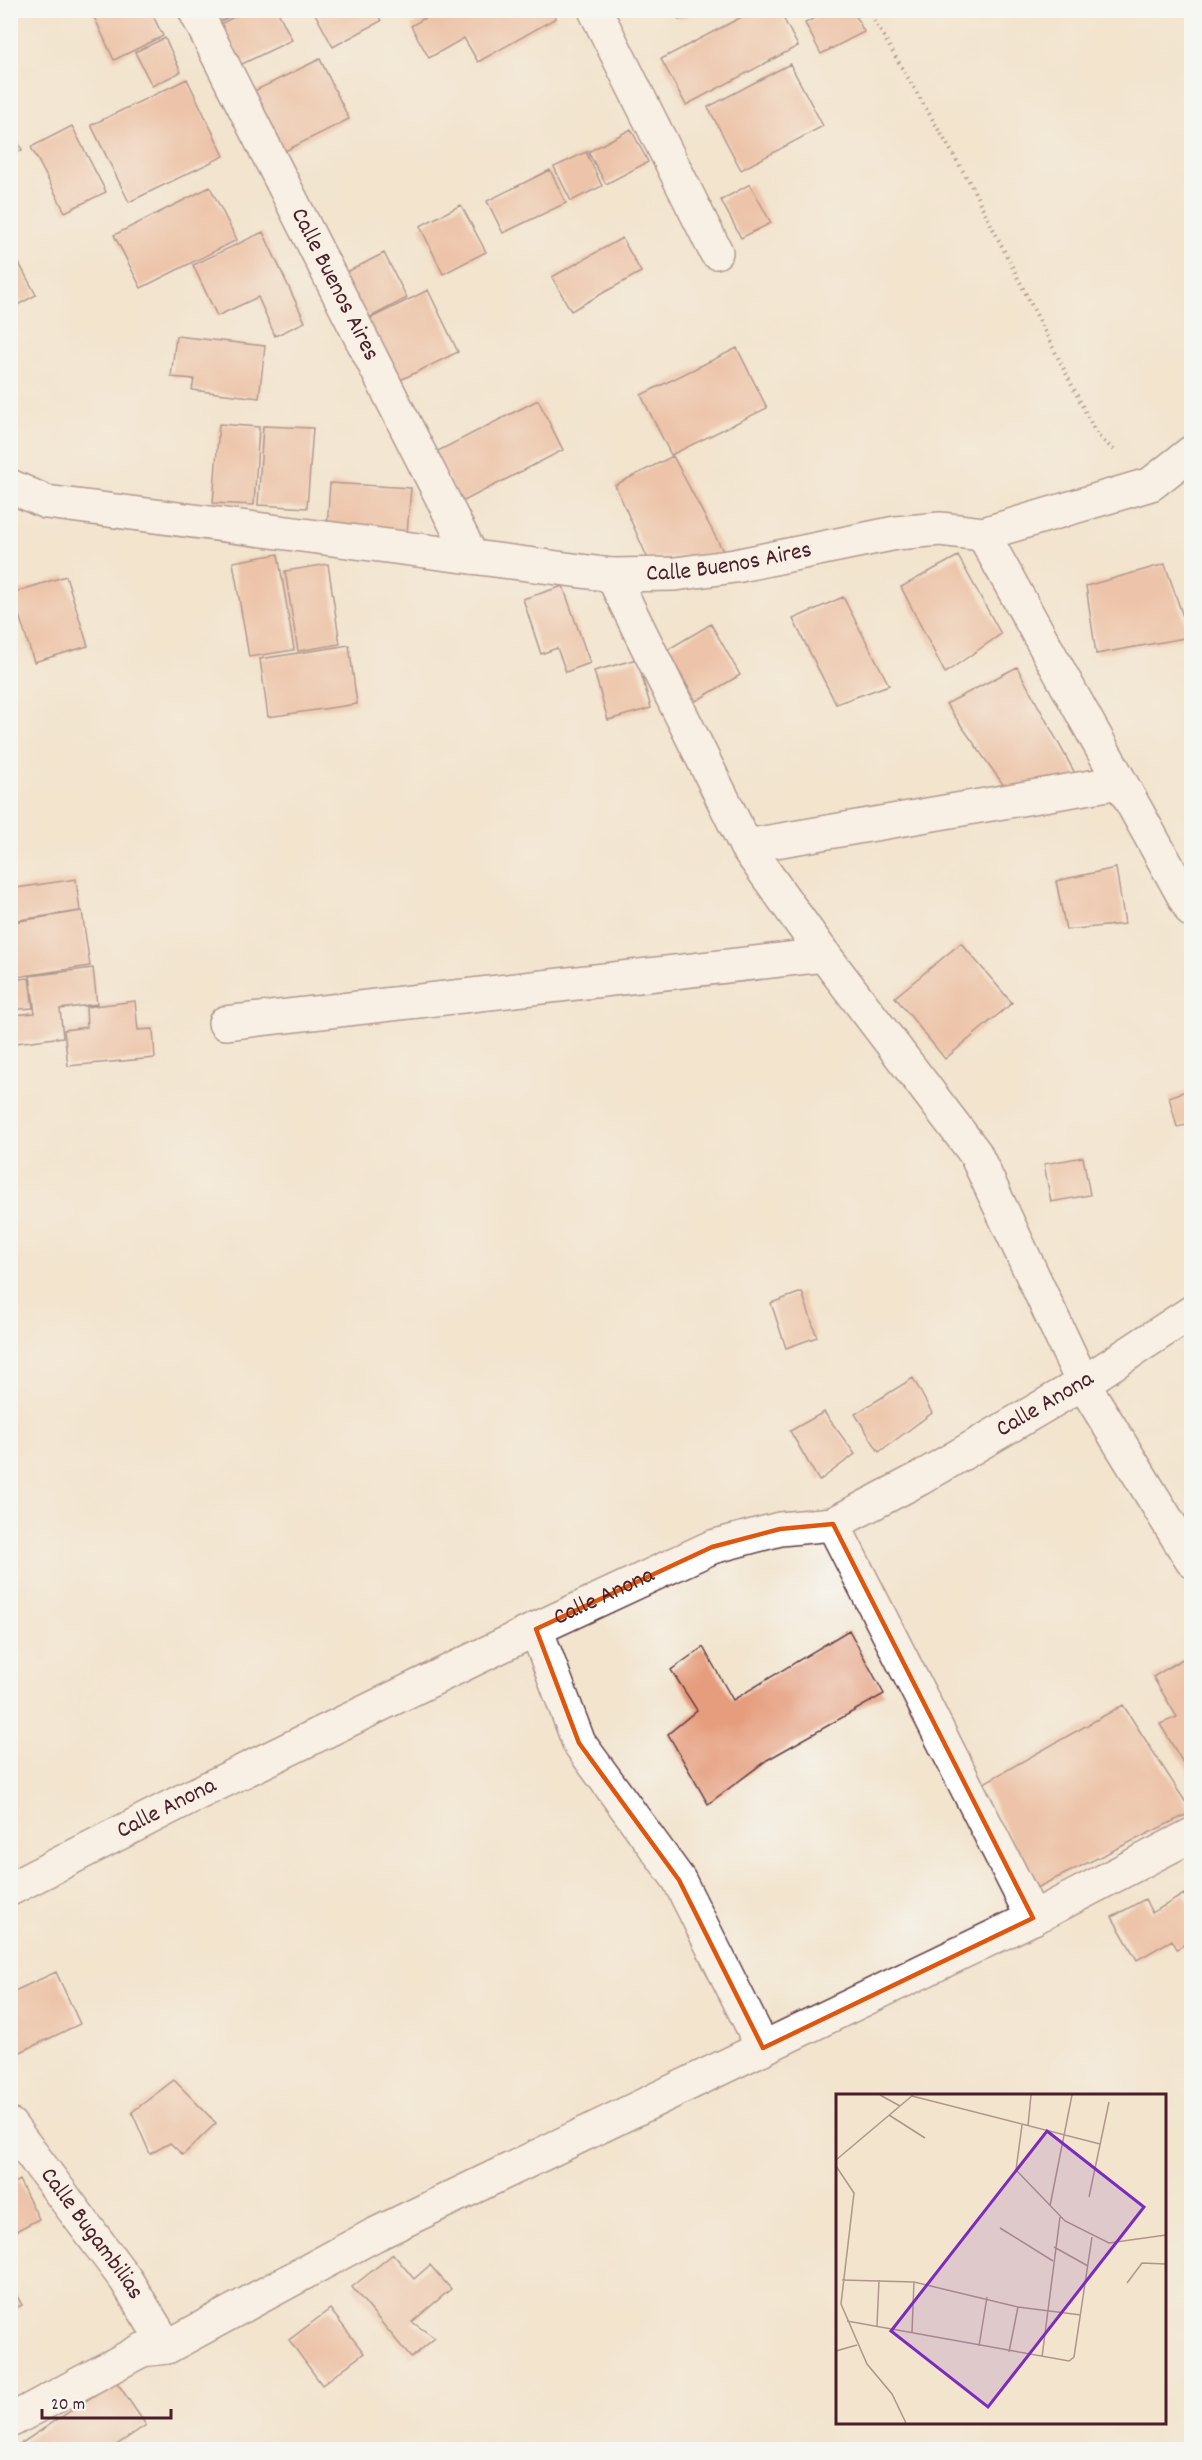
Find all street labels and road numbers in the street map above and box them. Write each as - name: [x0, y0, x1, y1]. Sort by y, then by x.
- street label: Calle Buenos Aires: [281, 202, 387, 367]
- street label: Calle Buenos Aires: [646, 534, 815, 591]
- street label: Calle Anona: [990, 1363, 1102, 1447]
- street label: Calle Anona: [548, 1559, 661, 1635]
- street label: Calle Anona: [111, 1769, 223, 1849]
- street label: Calle Bugambilias: [31, 2161, 151, 2307]

